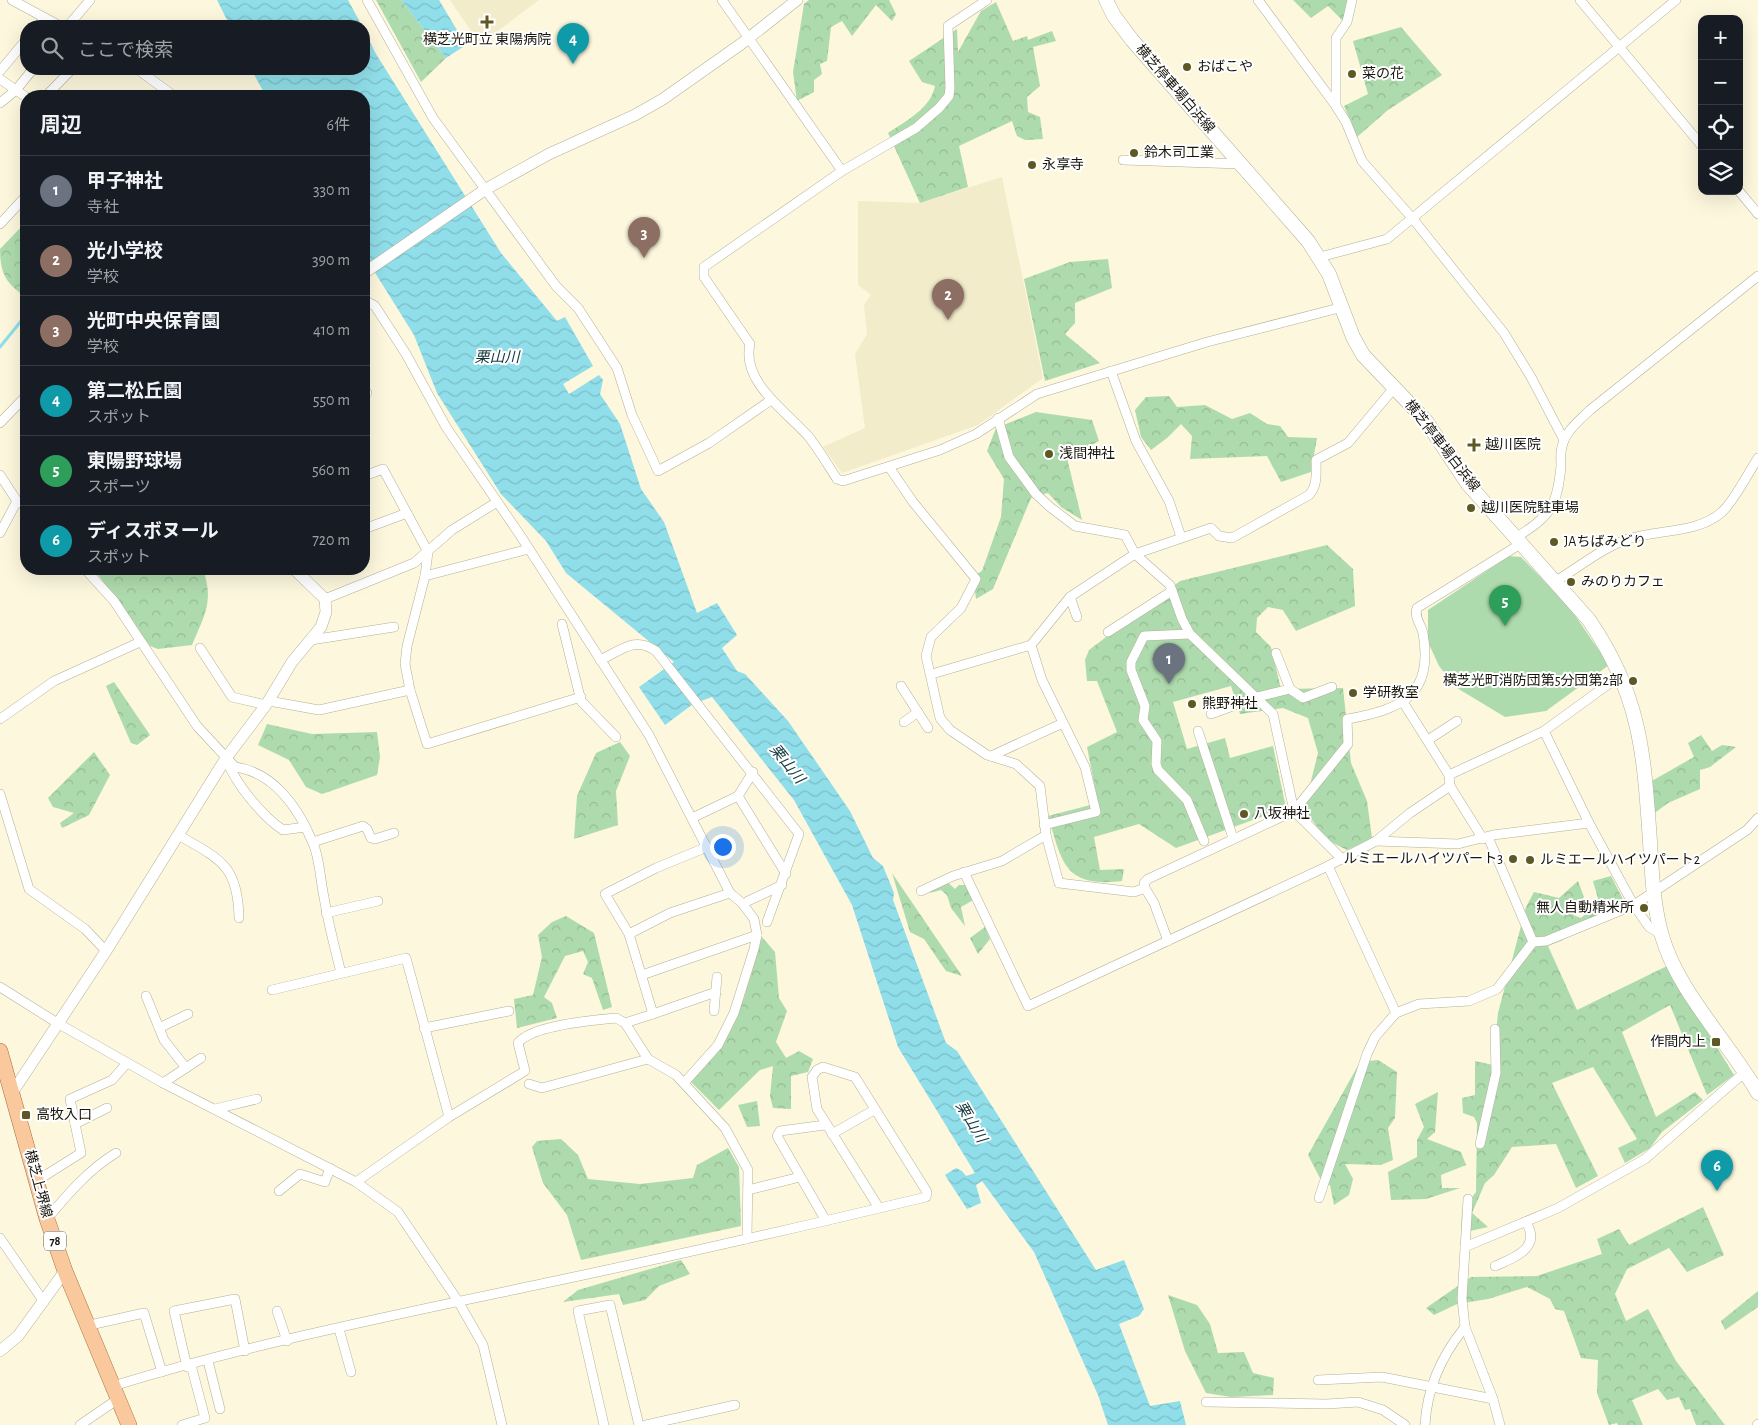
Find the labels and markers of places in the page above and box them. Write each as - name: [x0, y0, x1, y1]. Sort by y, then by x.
- marker: 横芝光町立 東陽病院: [480, 15, 494, 29]
- pin: 4: [557, 23, 589, 64]
- place label: 横芝光町立 東陽病院: [423, 32, 551, 47]
- place label: おばこや: [1197, 59, 1253, 74]
- marker: おばこや: [1181, 61, 1193, 73]
- place label: 菜の花: [1362, 66, 1404, 81]
- marker: 菜の花: [1346, 68, 1358, 80]
- place label: 鈴木司工業: [1144, 145, 1214, 160]
- marker: 鈴木司工業: [1128, 147, 1140, 159]
- place label: 永享寺: [1042, 157, 1084, 172]
- marker: 永享寺: [1026, 159, 1038, 171]
- pin: 3: [628, 217, 660, 258]
- pin: 2: [932, 279, 964, 320]
- place label: 越川医院: [1485, 437, 1541, 452]
- marker: 越川医院: [1467, 438, 1481, 452]
- place label: 浅間神社: [1059, 445, 1115, 461]
- marker: 浅間神社: [1043, 448, 1055, 460]
- place label: 越川医院駐車場: [1481, 500, 1579, 515]
- marker: 越川医院駐車場: [1465, 502, 1477, 514]
- place label: JAちばみどり: [1564, 534, 1646, 549]
- marker: JAちばみどり: [1548, 536, 1560, 548]
- place label: みのりカフェ: [1581, 574, 1665, 589]
- marker: みのりカフェ: [1565, 576, 1577, 588]
- pin: 5: [1489, 585, 1521, 626]
- pin: 1: [1153, 643, 1185, 684]
- place label: 横芝光町消防団第5分団第2部: [1443, 672, 1623, 688]
- marker: 横芝光町消防団第5分団第2部: [1627, 675, 1639, 687]
- place label: 学研教室: [1363, 685, 1419, 700]
- marker: 学研教室: [1347, 687, 1359, 699]
- place label: 熊野神社: [1202, 695, 1258, 711]
- marker: 熊野神社: [1186, 698, 1198, 710]
- place label: 八坂神社: [1254, 806, 1310, 821]
- marker: 八坂神社: [1238, 808, 1250, 820]
- place label: ルミエールハイツパート3: [1344, 852, 1503, 866]
- marker: ルミエールハイツパート3: [1507, 853, 1519, 865]
- place label: ルミエールハイツパート2: [1540, 853, 1700, 867]
- marker: ルミエールハイツパート2: [1524, 854, 1536, 866]
- place label: 無人自動精米所: [1536, 899, 1634, 915]
- marker: 無人自動精米所: [1638, 902, 1650, 914]
- place label: 作間内上: [1650, 1034, 1706, 1049]
- marker: 作間内上: [1710, 1036, 1722, 1048]
- place label: 高牧入口: [36, 1106, 92, 1122]
- marker: 高牧入口: [20, 1109, 32, 1121]
- pin: 6: [1701, 1150, 1733, 1191]

